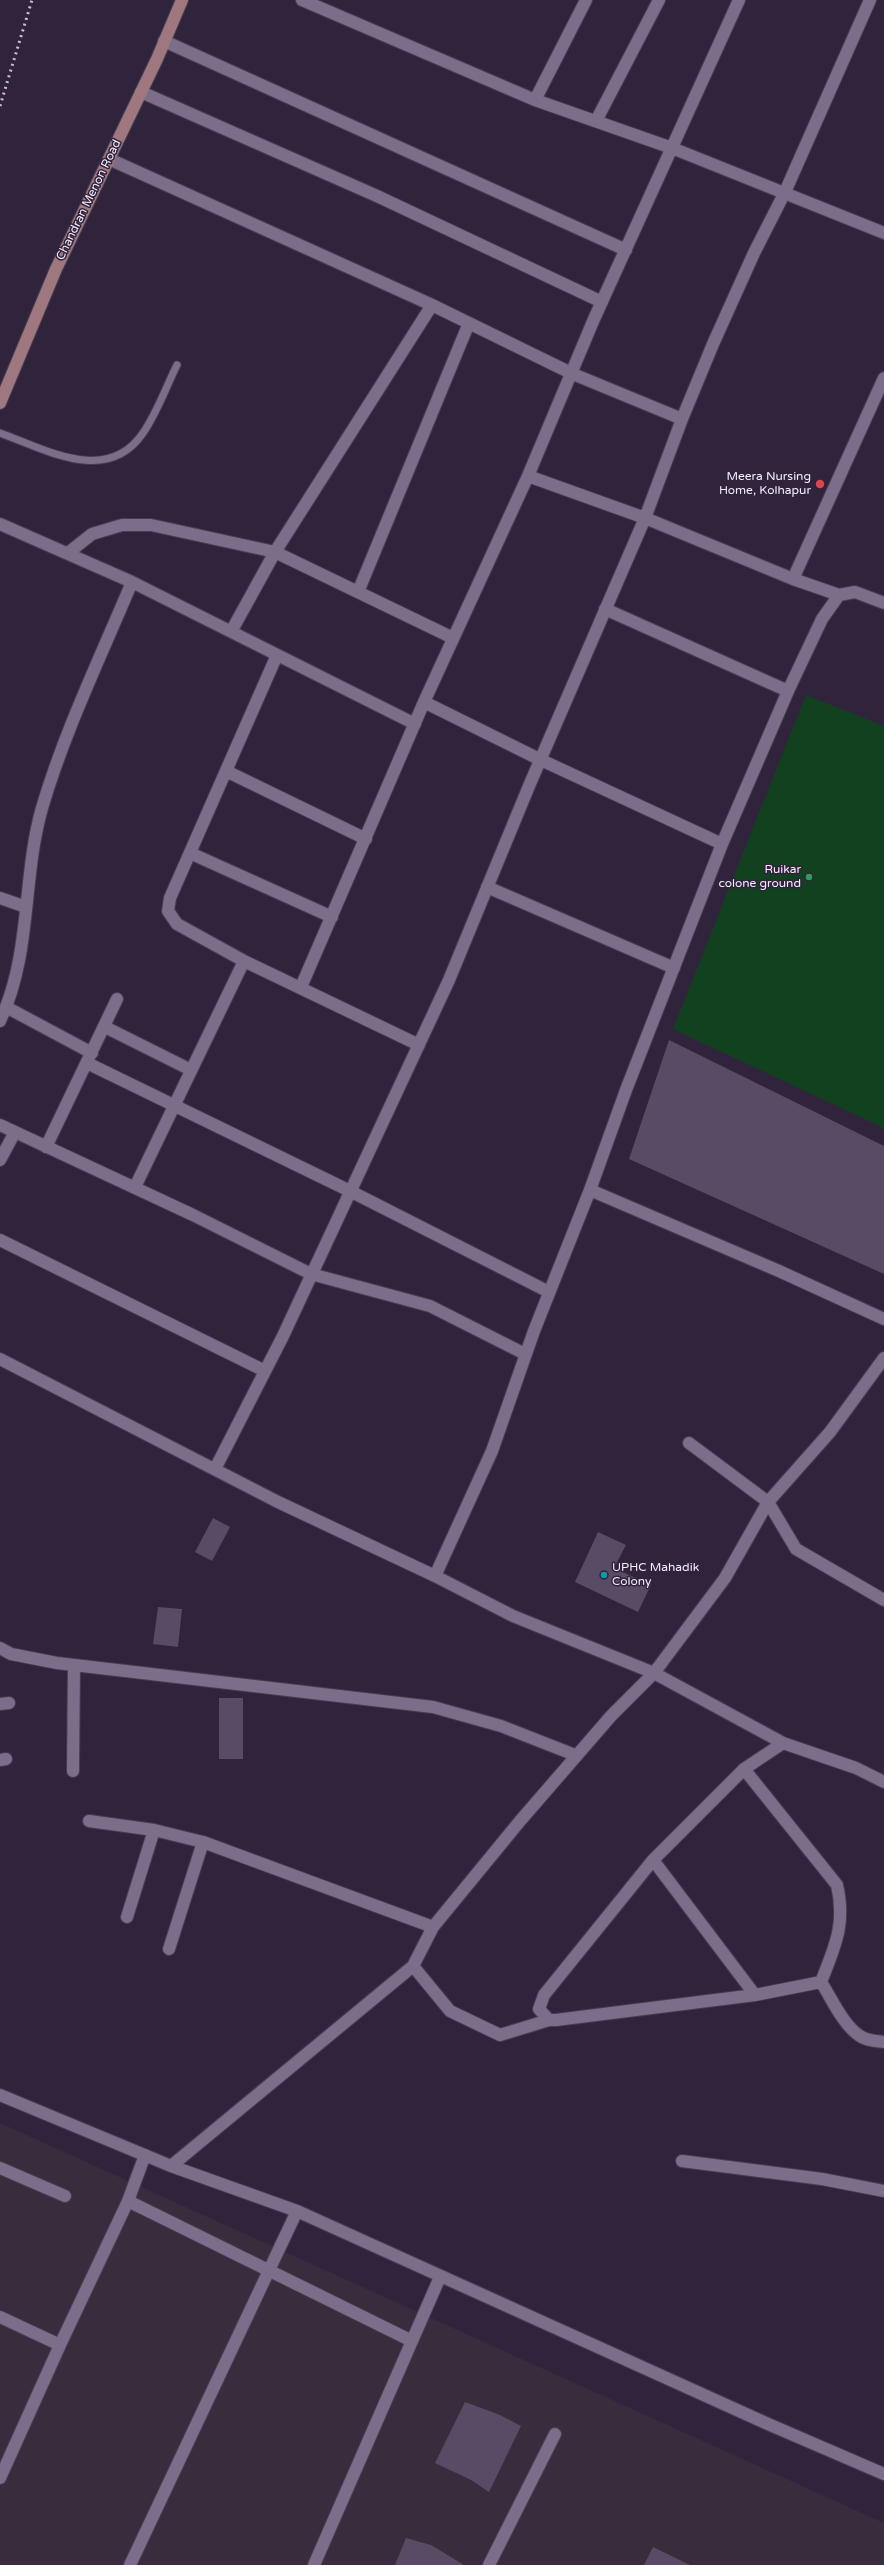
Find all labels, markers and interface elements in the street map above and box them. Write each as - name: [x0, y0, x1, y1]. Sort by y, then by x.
- street label: Chandran Menon Road: [53, 137, 125, 263]
- place label: Meera Nursing Home, Kolhapur: [719, 470, 811, 498]
- marker: Meera Nursing Home, Kolhapur: [814, 478, 826, 490]
- place label: Ruikar colone ground: [718, 863, 801, 891]
- marker: Ruikar colone ground: [804, 872, 814, 882]
- place label: UPHC Mahadik Colony: [612, 1561, 699, 1589]
- marker: UPHC Mahadik Colony: [599, 1570, 609, 1580]

